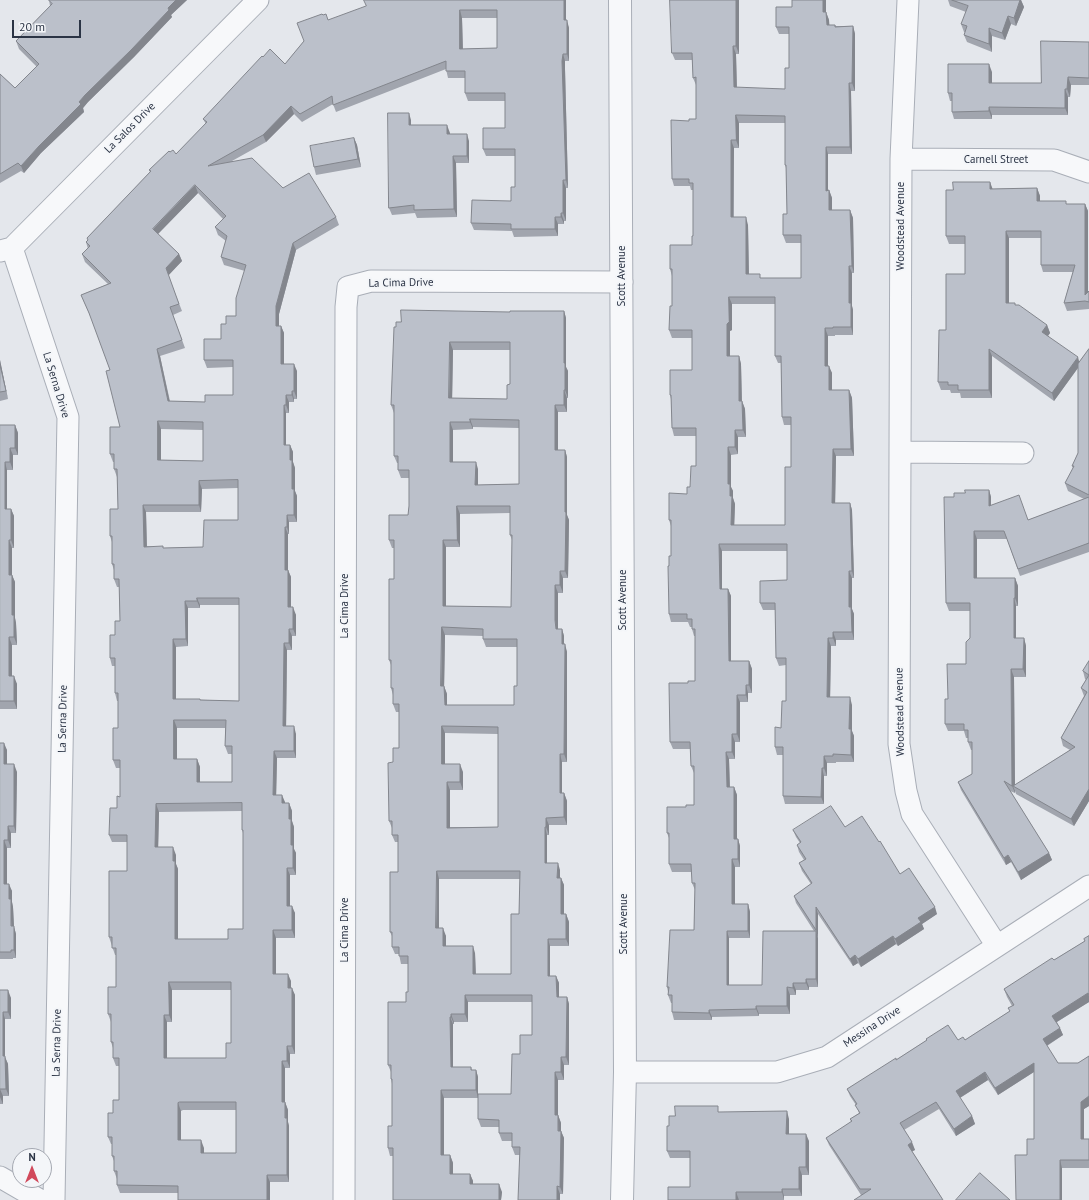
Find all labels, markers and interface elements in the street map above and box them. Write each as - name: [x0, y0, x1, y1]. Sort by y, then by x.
- scale bar: [14, 12, 83, 38]
- text: 20 m: [19, 19, 45, 34]
- street label: La Salos Drive: [102, 100, 158, 156]
- street label: Carnell Street: [964, 153, 1028, 167]
- street label: Woodstead Avenue: [894, 182, 908, 270]
- street label: Scott Avenue: [615, 245, 629, 307]
- street label: La Cima Drive: [368, 276, 434, 290]
- street label: La Serna Drive: [40, 351, 72, 419]
- street label: Scott Avenue: [616, 569, 630, 631]
- street label: La Cima Drive: [338, 573, 352, 639]
- street label: Woodstead Avenue: [893, 667, 907, 757]
- street label: La Serna Drive: [56, 685, 70, 753]
- street label: Scott Avenue: [617, 893, 631, 955]
- street label: La Cima Drive: [338, 897, 352, 963]
- street label: Messina Drive: [841, 1004, 903, 1050]
- street label: La Serna Drive: [50, 1009, 64, 1077]
- north arrow: [12, 1148, 52, 1188]
- text: N: [28, 1150, 36, 1164]

